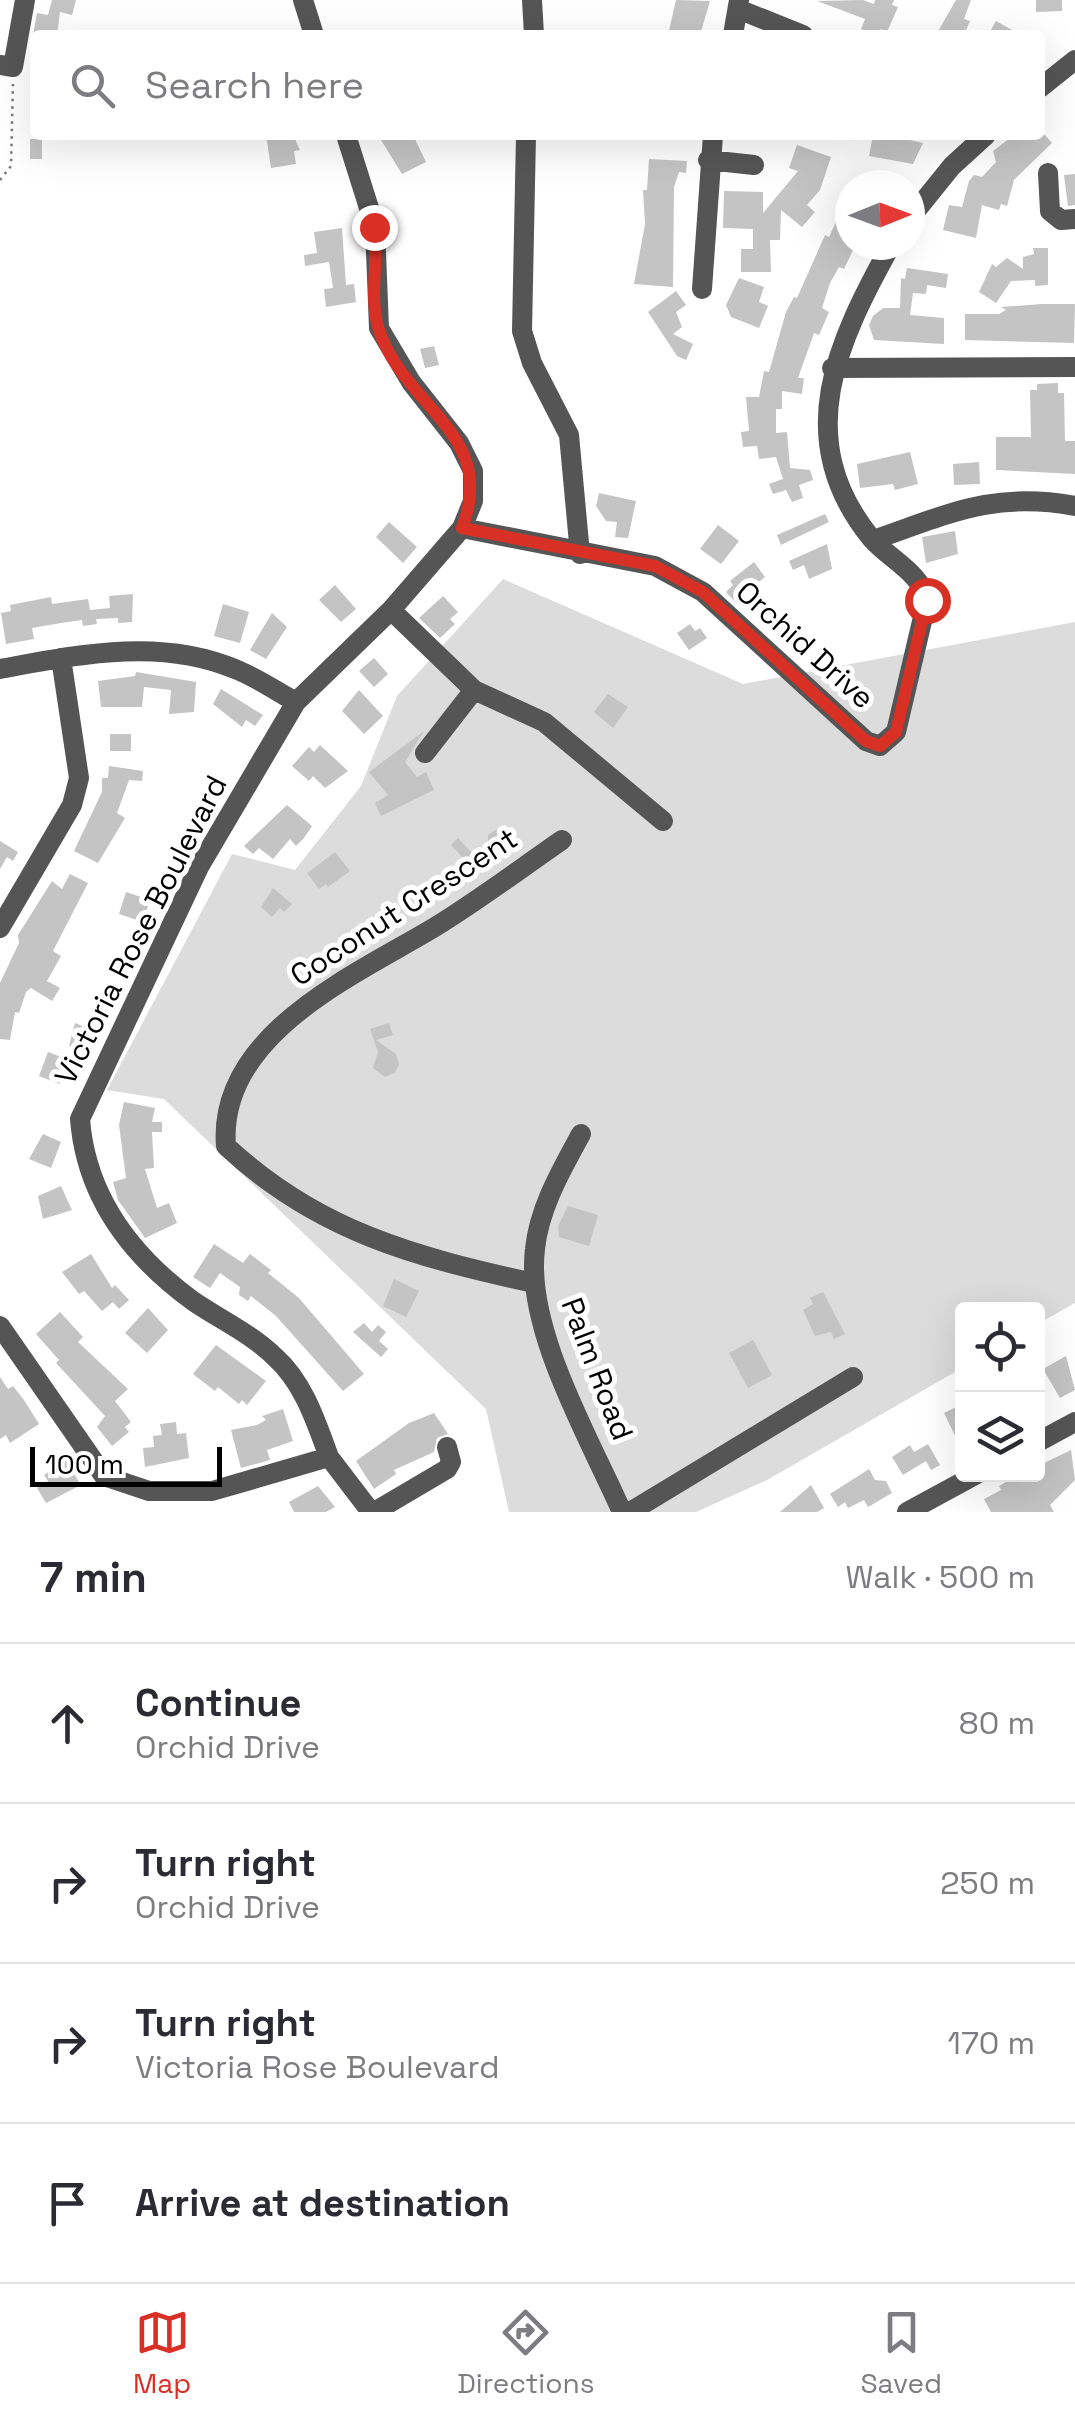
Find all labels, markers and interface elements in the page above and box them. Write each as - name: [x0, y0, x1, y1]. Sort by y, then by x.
- search box: [30, 30, 1045, 140]
- icon: search: [65, 58, 120, 113]
- text: Search here: [145, 61, 364, 109]
- north arrow: [835, 170, 925, 260]
- route end: [352, 205, 398, 251]
- street label: Orchid Drive: [728, 572, 883, 717]
- route start: [905, 578, 951, 624]
- street label: Victoria Rose Boulevard: [46, 769, 235, 1091]
- street label: Coconut Crescent: [283, 819, 525, 995]
- street label: Palm Road: [552, 1292, 642, 1446]
- map controls: [955, 1302, 1045, 1482]
- button: locate: [955, 1302, 1045, 1392]
- button: layers: [955, 1392, 1045, 1482]
- scale bar: [30, 1442, 222, 1486]
- text: 100 m: [45, 1446, 124, 1482]
- text: 7 min: [40, 1551, 147, 1604]
- text: Walk · 500 m: [846, 1557, 1035, 1597]
- text: Continue: [135, 1679, 301, 1727]
- icon: ahead: [40, 1696, 95, 1751]
- text: 80 m: [959, 1703, 1035, 1743]
- text: Orchid Drive: [135, 1727, 320, 1767]
- text: Turn right: [135, 1839, 316, 1887]
- icon: right: [40, 1856, 95, 1911]
- text: 250 m: [940, 1863, 1035, 1903]
- text: Orchid Drive: [135, 1887, 320, 1927]
- text: Turn right: [135, 1999, 316, 2047]
- icon: right: [40, 2016, 95, 2071]
- text: 170 m: [948, 2023, 1035, 2063]
- text: Victoria Rose Boulevard: [135, 2047, 500, 2087]
- icon: arrive: [40, 2176, 95, 2231]
- text: Arrive at destination: [135, 2179, 510, 2227]
- tab: Map: [133, 2305, 191, 2401]
- tab: Directions: [457, 2305, 594, 2401]
- tab: Saved: [860, 2305, 942, 2401]

